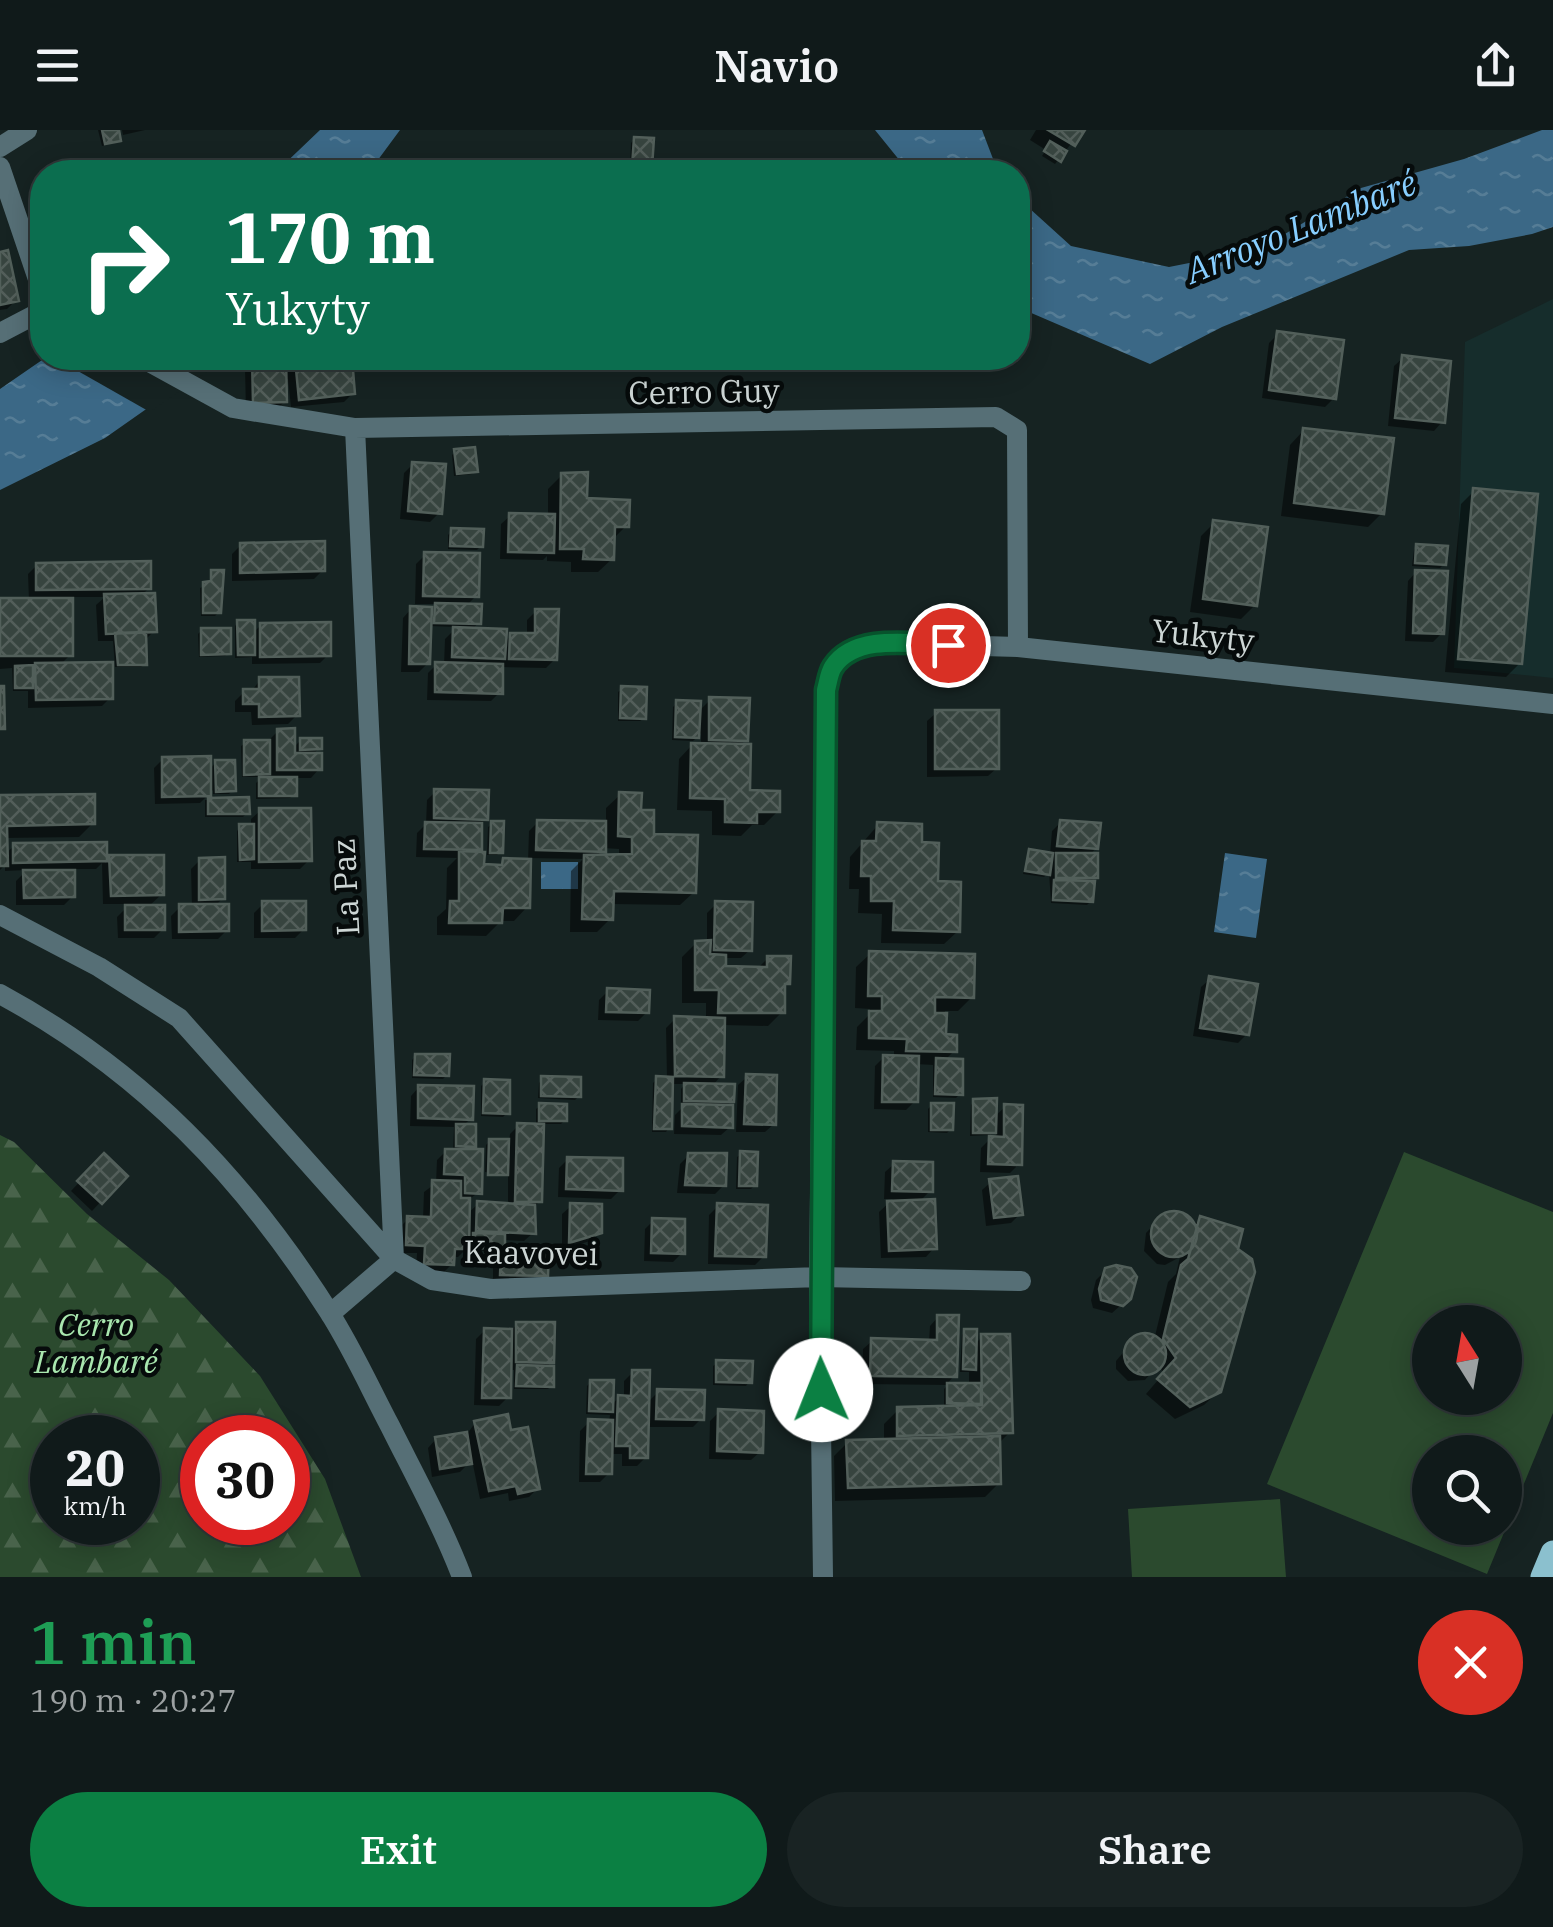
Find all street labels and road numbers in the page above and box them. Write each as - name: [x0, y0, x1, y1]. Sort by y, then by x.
- street label: Cerro Guy: [628, 369, 781, 413]
- street label: Yukyty: [1150, 609, 1257, 661]
- street label: La Paz: [321, 837, 369, 937]
- street label: Kaavovei: [463, 1230, 599, 1274]

